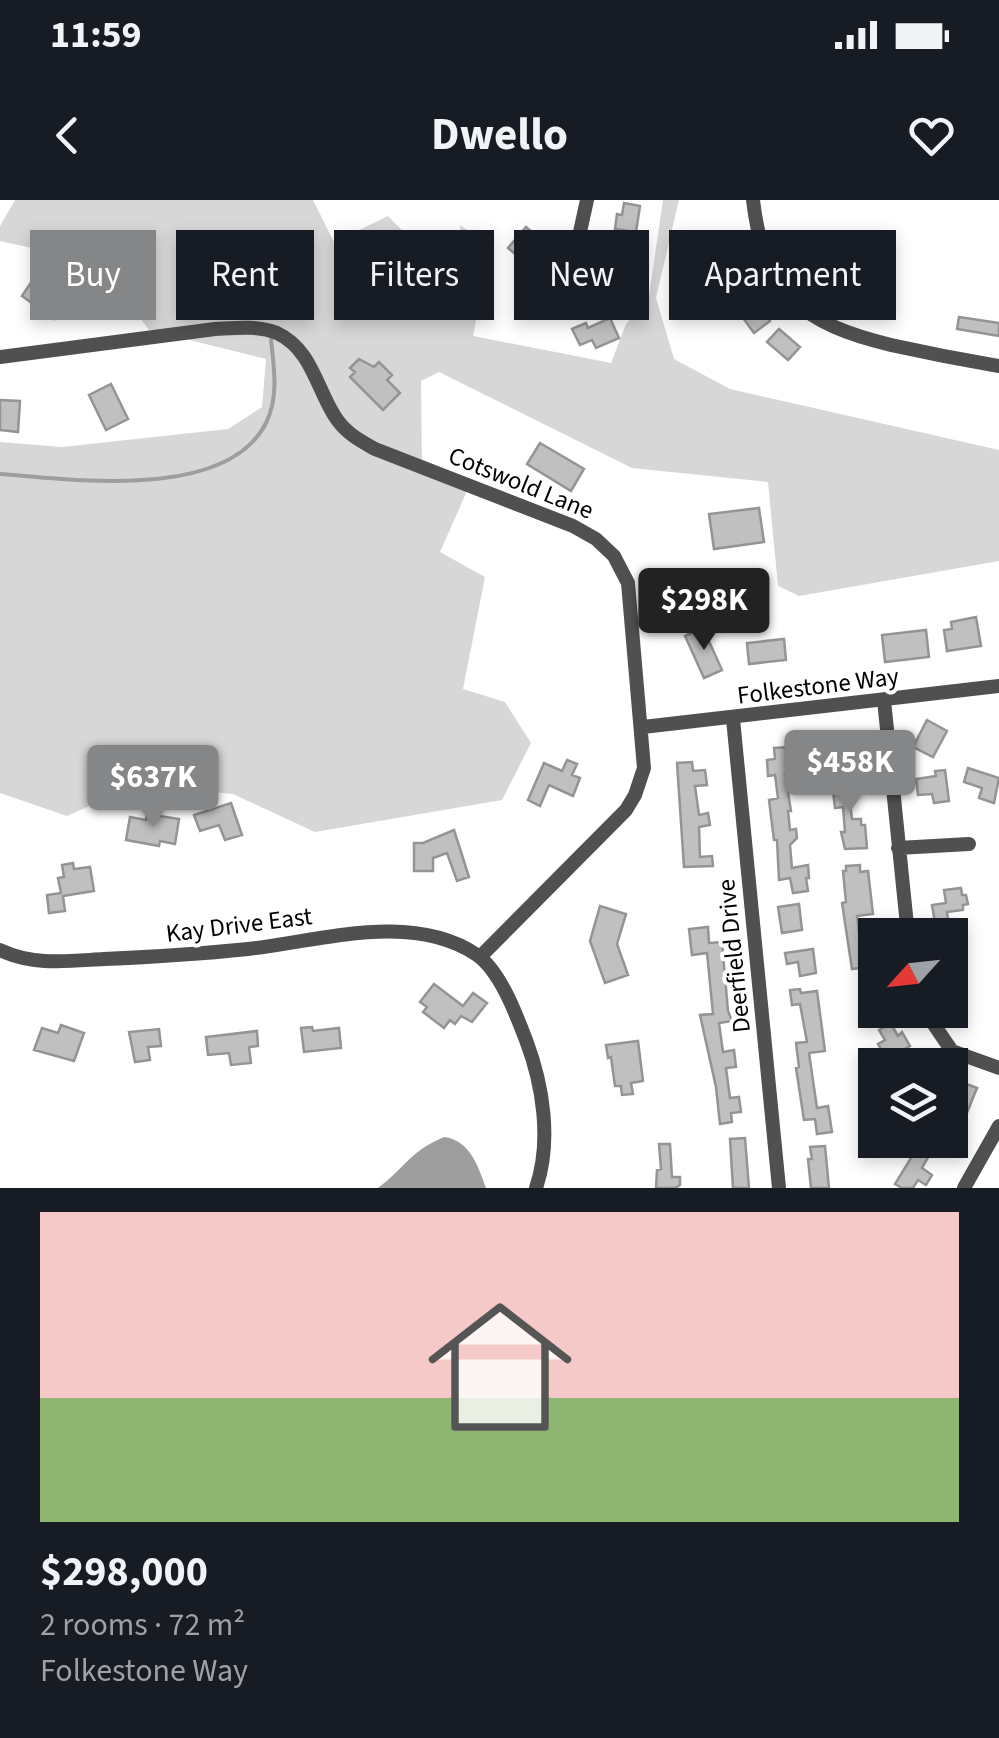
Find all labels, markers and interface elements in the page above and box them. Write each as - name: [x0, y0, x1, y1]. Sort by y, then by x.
- text: 11:59: [50, 8, 142, 62]
- text: Dwello: [431, 103, 568, 167]
- icon: back: [40, 108, 95, 163]
- icon: heart: [904, 108, 959, 163]
- chip: Buy: [30, 230, 156, 320]
- chip: Rent: [176, 230, 314, 320]
- chip: Filters: [334, 230, 494, 320]
- chip: New: [514, 230, 649, 320]
- chip: Apartment: [669, 230, 896, 320]
- street label: Cotswold Lane: [443, 438, 599, 528]
- pin: $298K: [634, 568, 774, 653]
- text: $298K: [660, 577, 748, 623]
- street label: Folkestone Way: [735, 658, 901, 714]
- pin: $458K: [780, 730, 920, 815]
- text: $458K: [806, 739, 894, 785]
- pin: $637K: [83, 745, 223, 830]
- text: $637K: [109, 754, 197, 800]
- street label: Deerfield Drive: [708, 877, 760, 1035]
- street label: Kay Drive East: [164, 898, 315, 952]
- north arrow: [858, 918, 968, 1028]
- map controls: [858, 918, 968, 1158]
- button: layers: [858, 1048, 968, 1158]
- icon: home: [410, 1277, 590, 1457]
- text: $298,000: [40, 1542, 208, 1602]
- text: 2 rooms · 72 m²: [40, 1602, 245, 1648]
- text: Folkestone Way: [40, 1648, 248, 1694]

